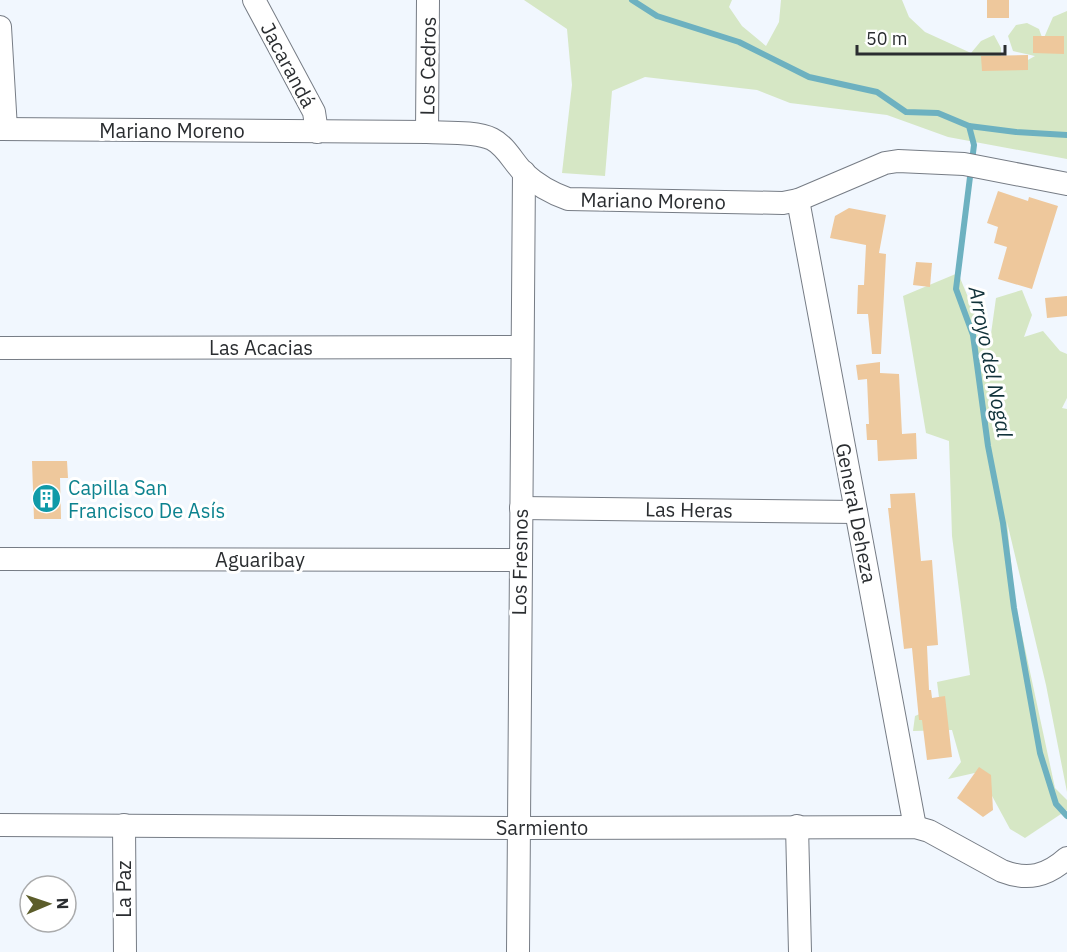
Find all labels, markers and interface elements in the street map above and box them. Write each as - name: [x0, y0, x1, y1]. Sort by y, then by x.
- street label: Los Cedros: [413, 16, 442, 116]
- street label: Jacarandá: [255, 17, 322, 113]
- scale bar: [857, 18, 1006, 56]
- text: 50 m: [866, 27, 908, 50]
- street label: Mariano Moreno: [99, 117, 245, 144]
- street label: Mariano Moreno: [580, 186, 726, 215]
- water label: Arroyo del Nogal: [962, 283, 1019, 440]
- street label: Las Acacias: [209, 334, 313, 361]
- street label: General Deheza: [830, 441, 883, 585]
- place label: Capilla San Francisco De Asís: [68, 474, 225, 524]
- building icon: Capilla San Francisco De Asís: [31, 483, 63, 515]
- street label: Las Heras: [645, 495, 733, 524]
- street label: Los Fresnos: [505, 508, 534, 615]
- street label: Aguaribay: [215, 546, 305, 573]
- street label: Sarmiento: [496, 814, 588, 841]
- street label: La Paz: [110, 860, 137, 918]
- north arrow: [18, 874, 78, 934]
- text: N: [53, 897, 73, 910]

